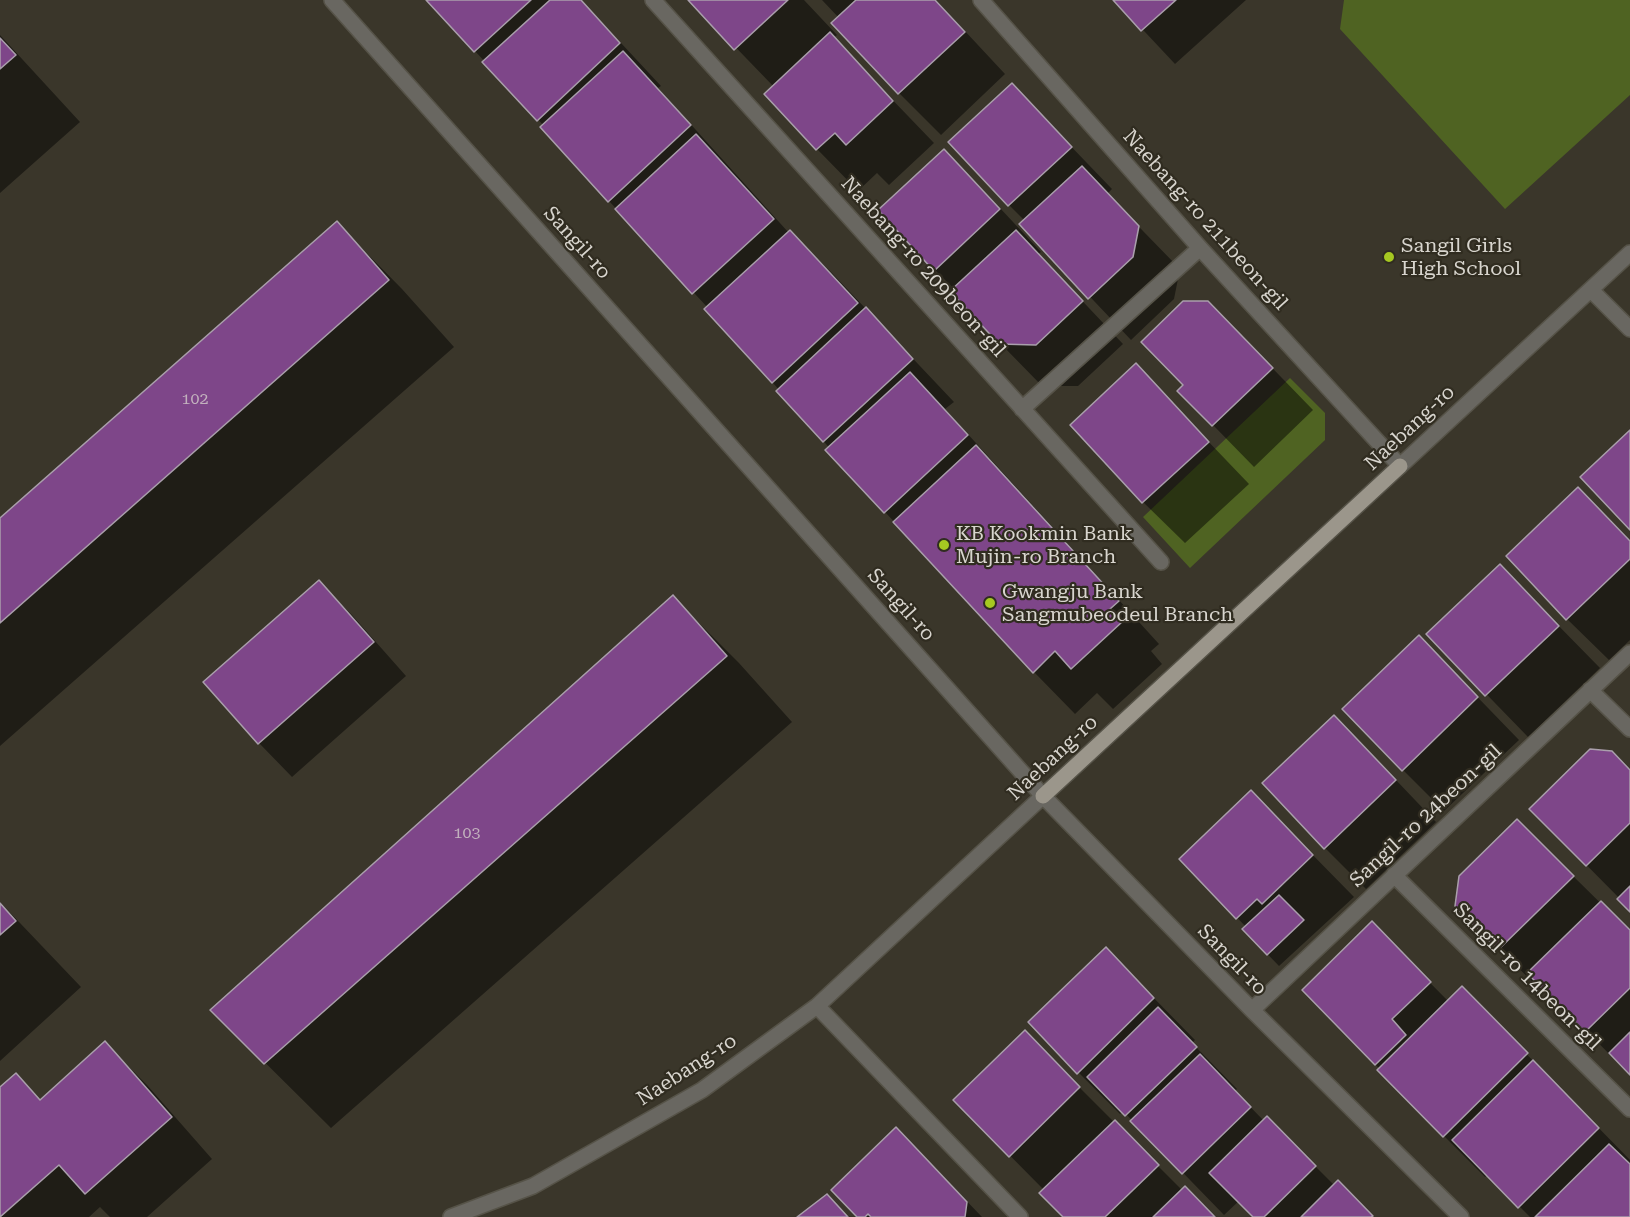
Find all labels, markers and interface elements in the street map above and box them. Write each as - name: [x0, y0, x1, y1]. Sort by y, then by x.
- street label: Naebang-ro 211beon-gil: [1118, 125, 1292, 315]
- street label: Naebang-ro 209beon-gil: [836, 172, 1010, 362]
- street label: Sangil-ro: [538, 202, 616, 284]
- place label: Sangil Girls High School: [1401, 234, 1521, 281]
- marker: Sangil Girls High School: [1382, 250, 1396, 264]
- street label: Naebang-ro: [1360, 380, 1460, 476]
- house number: 102: [182, 389, 208, 409]
- place label: KB Kookmin Bank Mujin-ro Branch: [956, 522, 1132, 569]
- marker: KB Kookmin Bank Mujin-ro Branch: [937, 538, 951, 552]
- street label: Sangil-ro: [862, 564, 940, 646]
- place label: Gwangju Bank Sangmubeodeul Branch: [1002, 580, 1233, 627]
- marker: Gwangju Bank Sangmubeodeul Branch: [983, 596, 997, 610]
- street label: Naebang-ro: [1003, 710, 1103, 806]
- street label: Sangil-ro 24beon-gil: [1345, 739, 1507, 893]
- house number: 103: [454, 823, 480, 843]
- street label: Sangil-ro 14beon-gil: [1448, 898, 1606, 1056]
- street label: Sangil-ro: [1192, 920, 1272, 1000]
- street label: Naebang-ro: [633, 1029, 741, 1111]

